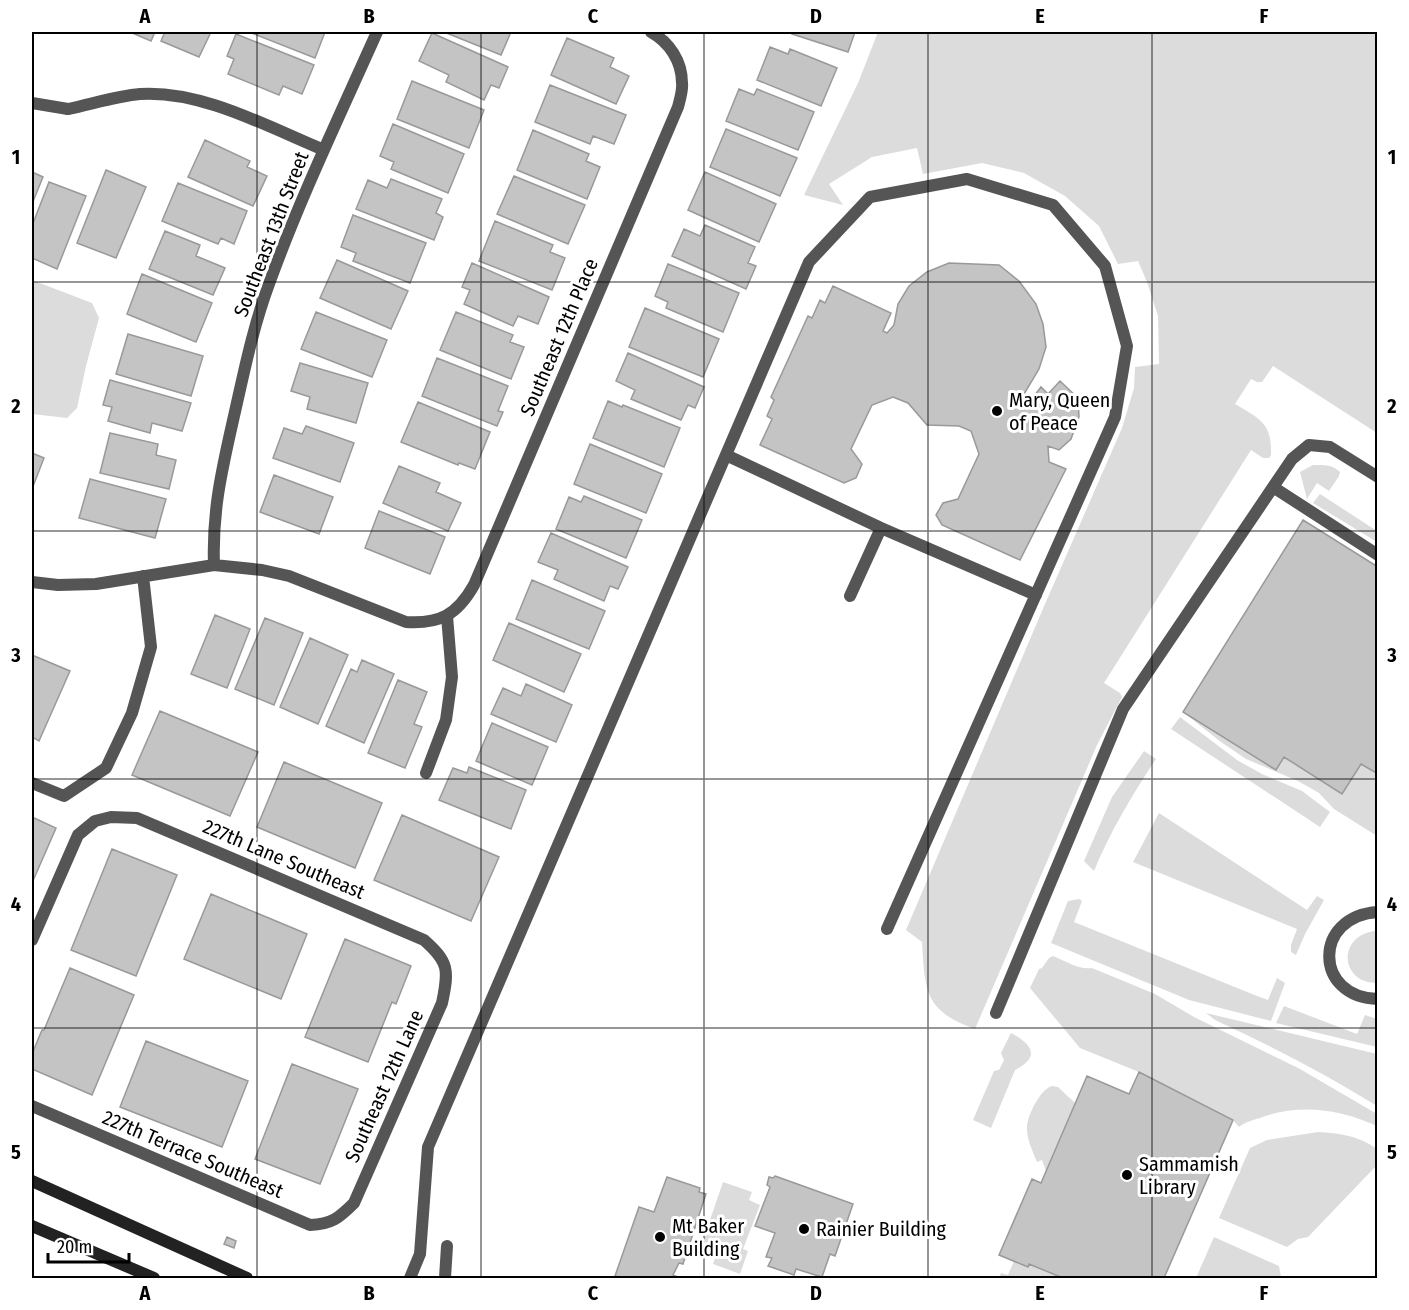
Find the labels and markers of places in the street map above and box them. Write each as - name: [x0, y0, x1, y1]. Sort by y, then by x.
- place label: Mary, Queen of Peace: [1009, 388, 1110, 435]
- marker: Mary, Queen of Peace: [990, 404, 1004, 418]
- place label: Sammamish Library: [1139, 1152, 1239, 1199]
- marker: Sammamish Library: [1120, 1168, 1134, 1182]
- place label: Mt Baker Building: [672, 1214, 744, 1261]
- place label: Rainier Building: [816, 1217, 947, 1241]
- marker: Rainier Building: [797, 1222, 811, 1236]
- marker: Mt Baker Building: [653, 1230, 667, 1244]

